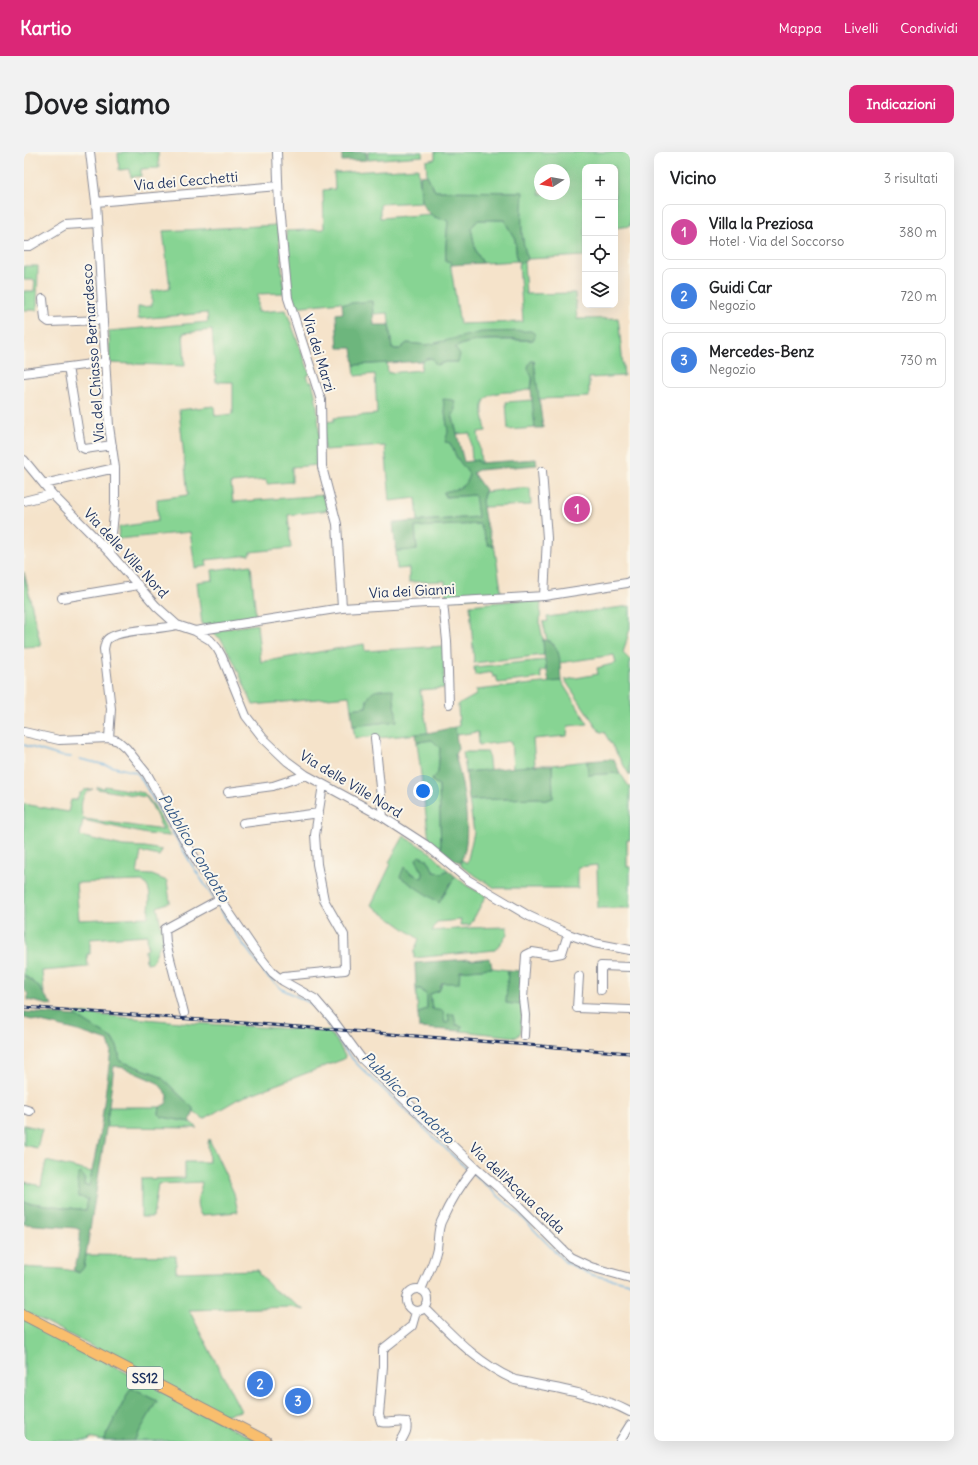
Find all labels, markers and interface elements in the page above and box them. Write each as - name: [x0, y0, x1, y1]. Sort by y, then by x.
- text: Kartio: [20, 16, 72, 40]
- text: Mappa: [779, 19, 822, 37]
- text: Livelli: [844, 19, 878, 37]
- text: Condividi: [900, 19, 958, 37]
- button: Indicazioni: [849, 85, 954, 123]
- text: Dove siamo: [24, 86, 170, 122]
- north arrow: [534, 164, 570, 200]
- map controls: [582, 164, 618, 308]
- button: +: [582, 164, 618, 200]
- street label: Via dei Cecchetti: [133, 167, 239, 195]
- text: Vicino: [670, 167, 716, 189]
- text: 3 risultati: [884, 170, 938, 187]
- button: −: [582, 200, 618, 236]
- text: Villa la Preziosa: [709, 214, 813, 233]
- text: 1: [681, 224, 687, 241]
- text: 380 m: [899, 224, 937, 241]
- text: Hotel · Via del Soccorso: [709, 233, 844, 250]
- button: locate: [582, 236, 618, 272]
- street label: Via del Chiasso Bernardesco: [78, 263, 108, 443]
- button: layers: [582, 272, 618, 308]
- text: Guidi Car: [709, 278, 772, 297]
- text: 2: [680, 288, 688, 305]
- text: 720 m: [900, 288, 937, 305]
- text: Negozio: [709, 297, 756, 314]
- street label: Via dei Marzi: [299, 312, 339, 394]
- text: Mercedes-Benz: [709, 342, 814, 361]
- text: 3: [680, 352, 688, 369]
- text: 730 m: [900, 352, 937, 369]
- text: Negozio: [709, 361, 756, 378]
- pin: 1: [564, 494, 590, 524]
- street label: Via delle Ville Nord: [80, 504, 172, 602]
- street label: Via dei Gianni: [369, 580, 455, 602]
- street label: Via delle Ville Nord: [297, 746, 405, 822]
- your location: [413, 781, 433, 801]
- water label: Pubblico Condotto: [155, 790, 235, 907]
- water label: Pubblico Condotto: [358, 1047, 460, 1149]
- street label: Via dell'Acqua calda: [465, 1139, 569, 1237]
- road number: SS12: [127, 1367, 163, 1389]
- pin: 2: [247, 1369, 273, 1399]
- pin: 3: [285, 1386, 311, 1416]

